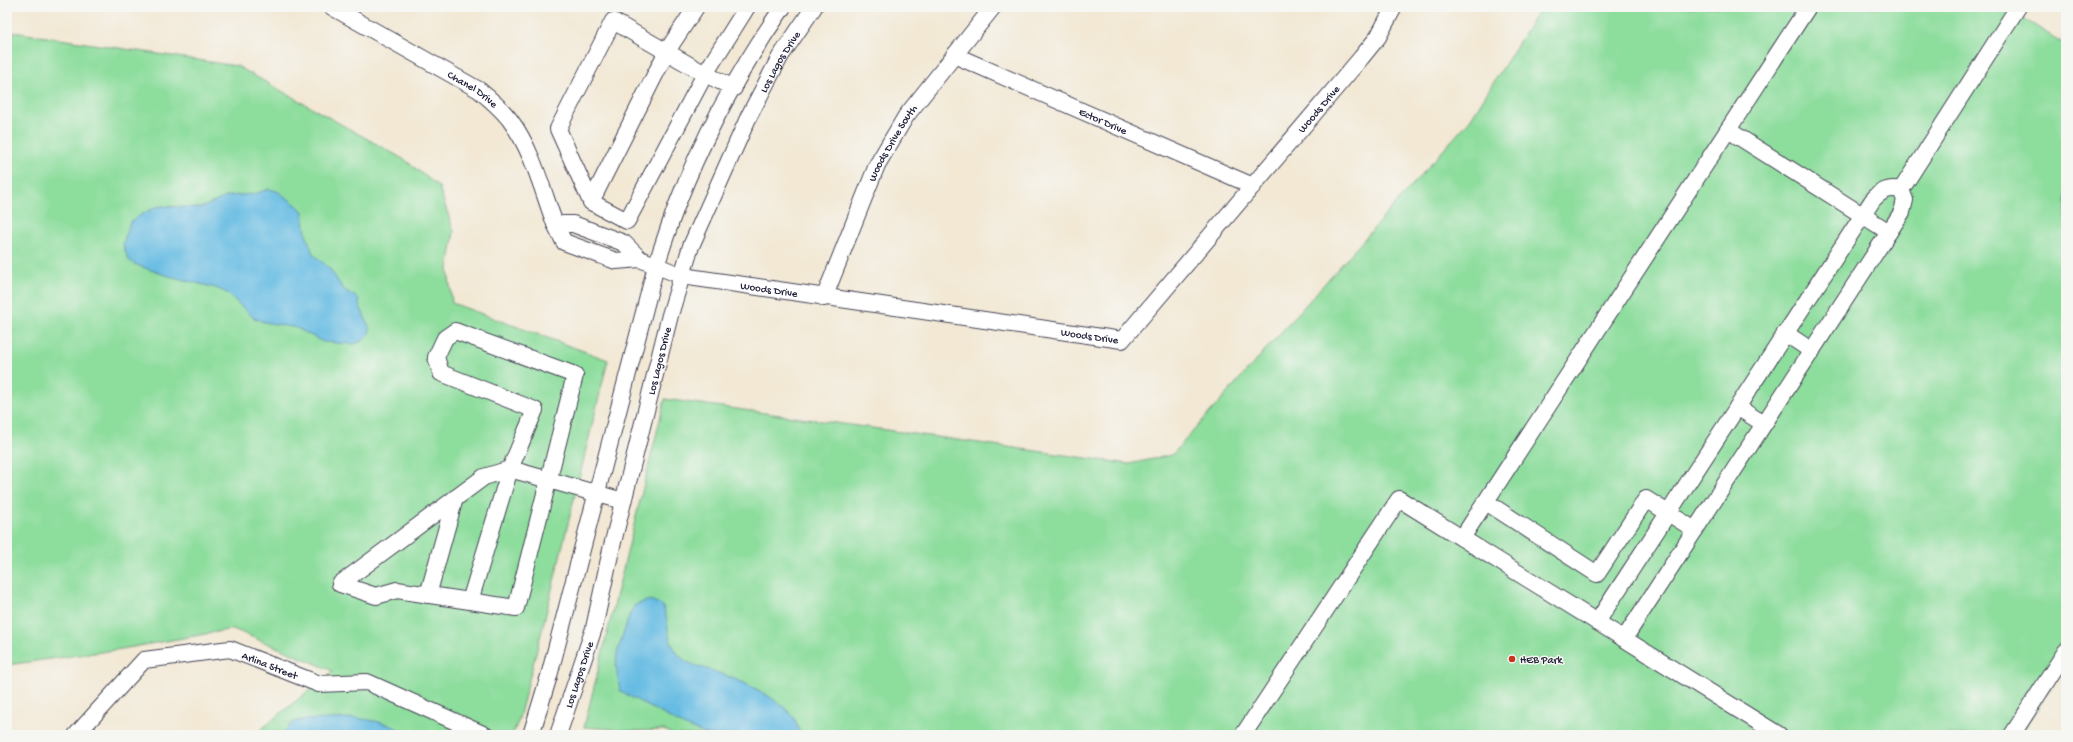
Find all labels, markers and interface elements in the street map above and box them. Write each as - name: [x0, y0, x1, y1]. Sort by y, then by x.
- street label: Los Lagos Drive: [758, 29, 804, 95]
- street label: Chanel Drive: [445, 69, 500, 111]
- street label: Woods Drive: [1296, 84, 1343, 136]
- street label: Woods Drive South: [867, 103, 921, 183]
- street label: Ector Drive: [1077, 106, 1129, 138]
- street label: Woods Drive: [739, 281, 799, 301]
- street label: Los Lagos Drive: [646, 326, 675, 396]
- street label: Woods Drive: [1060, 327, 1119, 347]
- street label: Los Lagos Drive: [564, 640, 597, 710]
- street label: Arlina Street: [240, 650, 300, 683]
- marker: HEB Park: [1507, 654, 1517, 664]
- place label: HEB Park: [1520, 655, 1563, 667]

